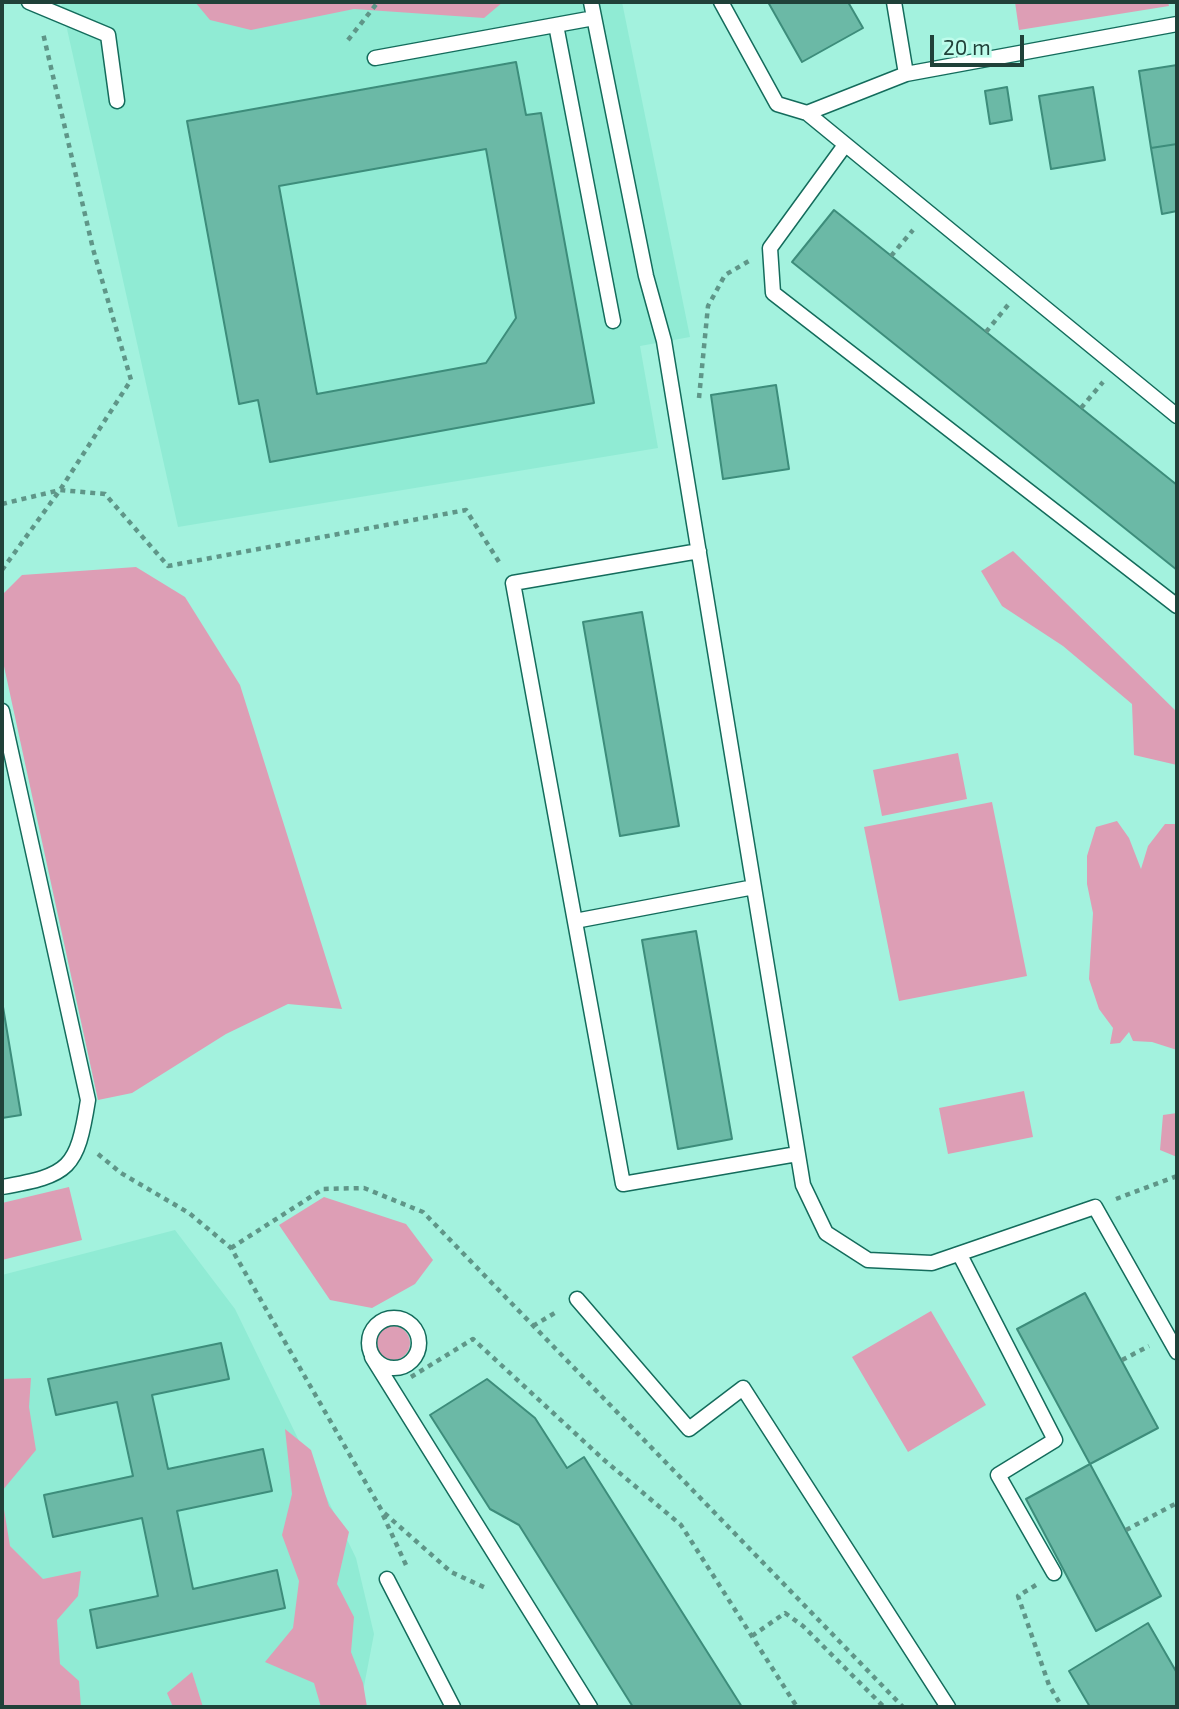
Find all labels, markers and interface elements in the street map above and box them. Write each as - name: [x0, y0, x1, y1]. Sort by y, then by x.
- scale bar: [934, 21, 1028, 65]
- text: 20 m: [943, 34, 991, 59]

